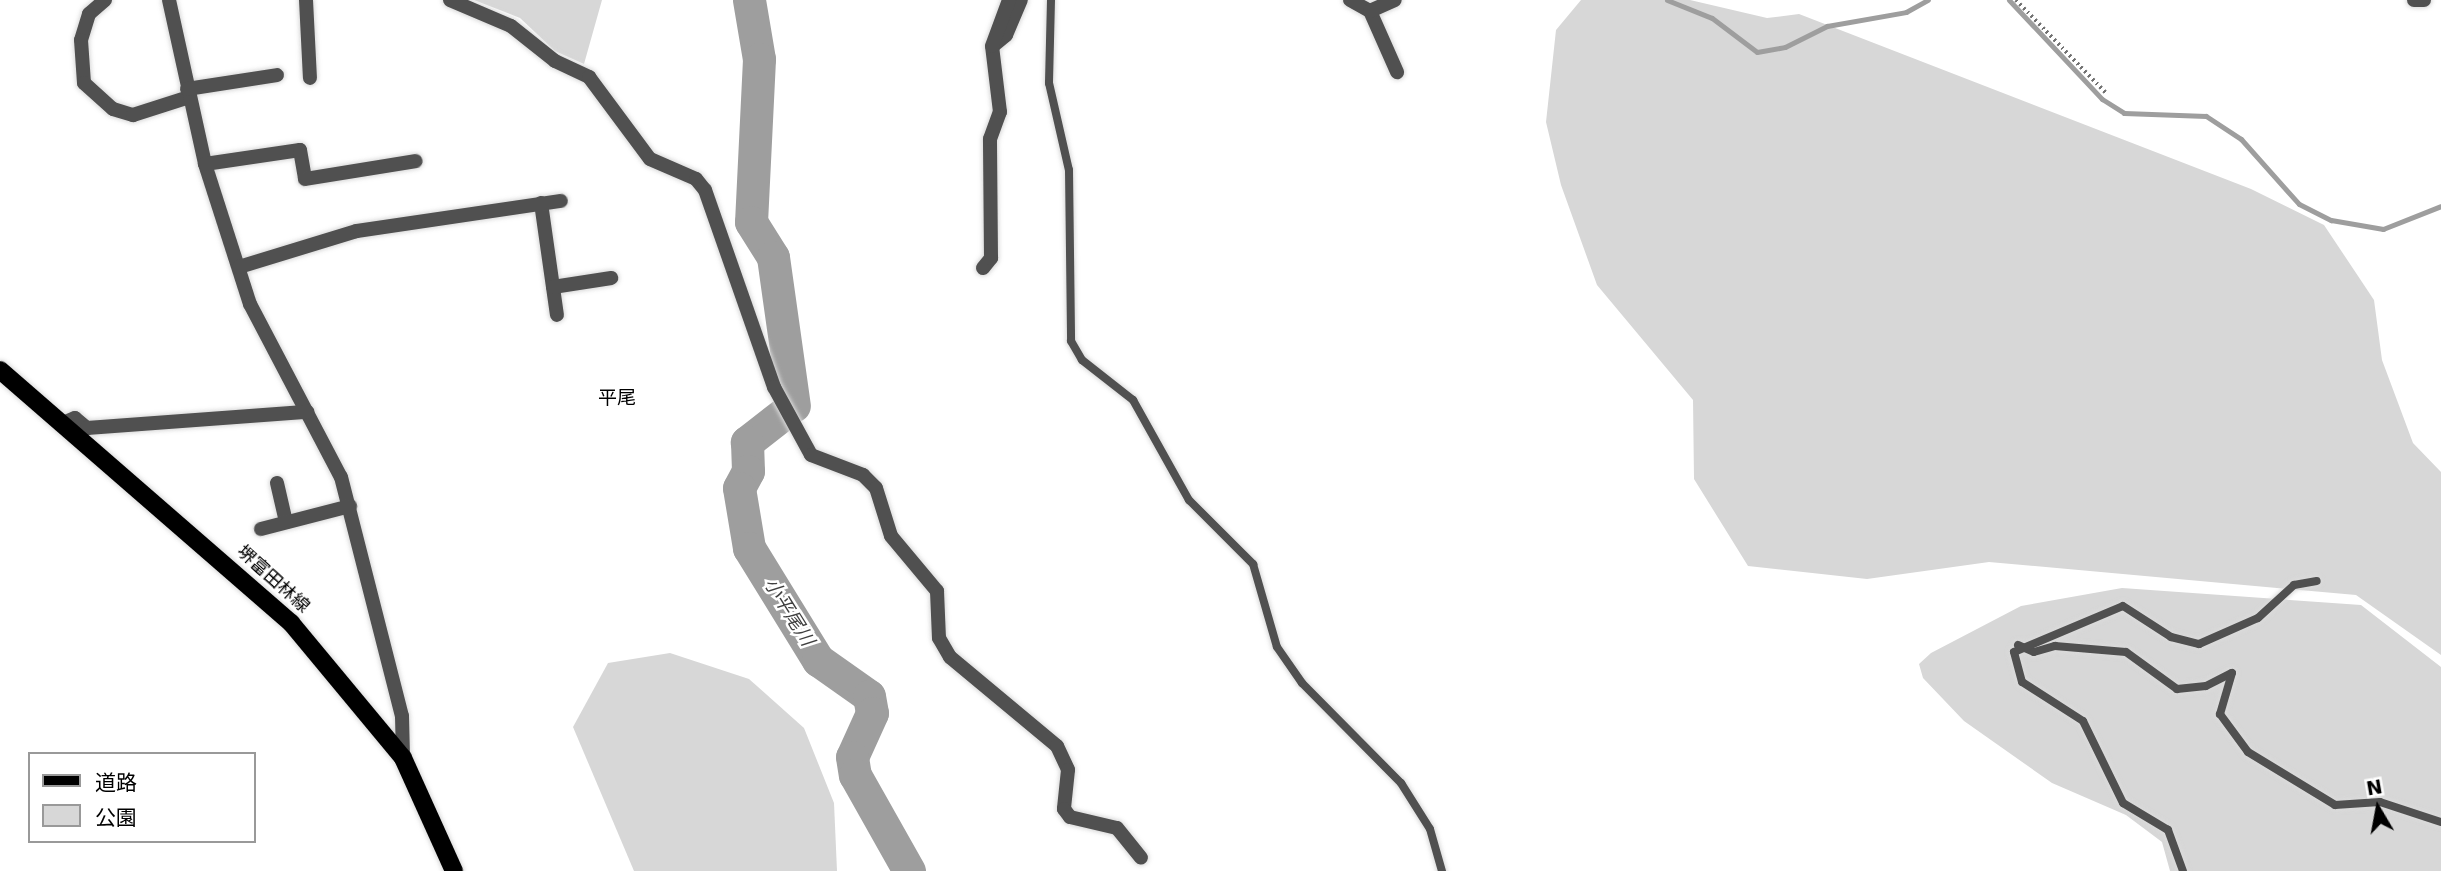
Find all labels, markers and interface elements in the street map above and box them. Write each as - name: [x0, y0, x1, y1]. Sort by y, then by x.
- district label: 平尾: [598, 387, 636, 409]
- street label: 堺富田林線: [232, 541, 314, 617]
- water label: 小平尾川: [759, 574, 819, 650]
- legend: [28, 752, 256, 843]
- text: 道路: [95, 771, 137, 795]
- north arrow: [2343, 773, 2413, 843]
- text: N: [2365, 775, 2384, 800]
- text: 公園: [95, 806, 137, 830]

